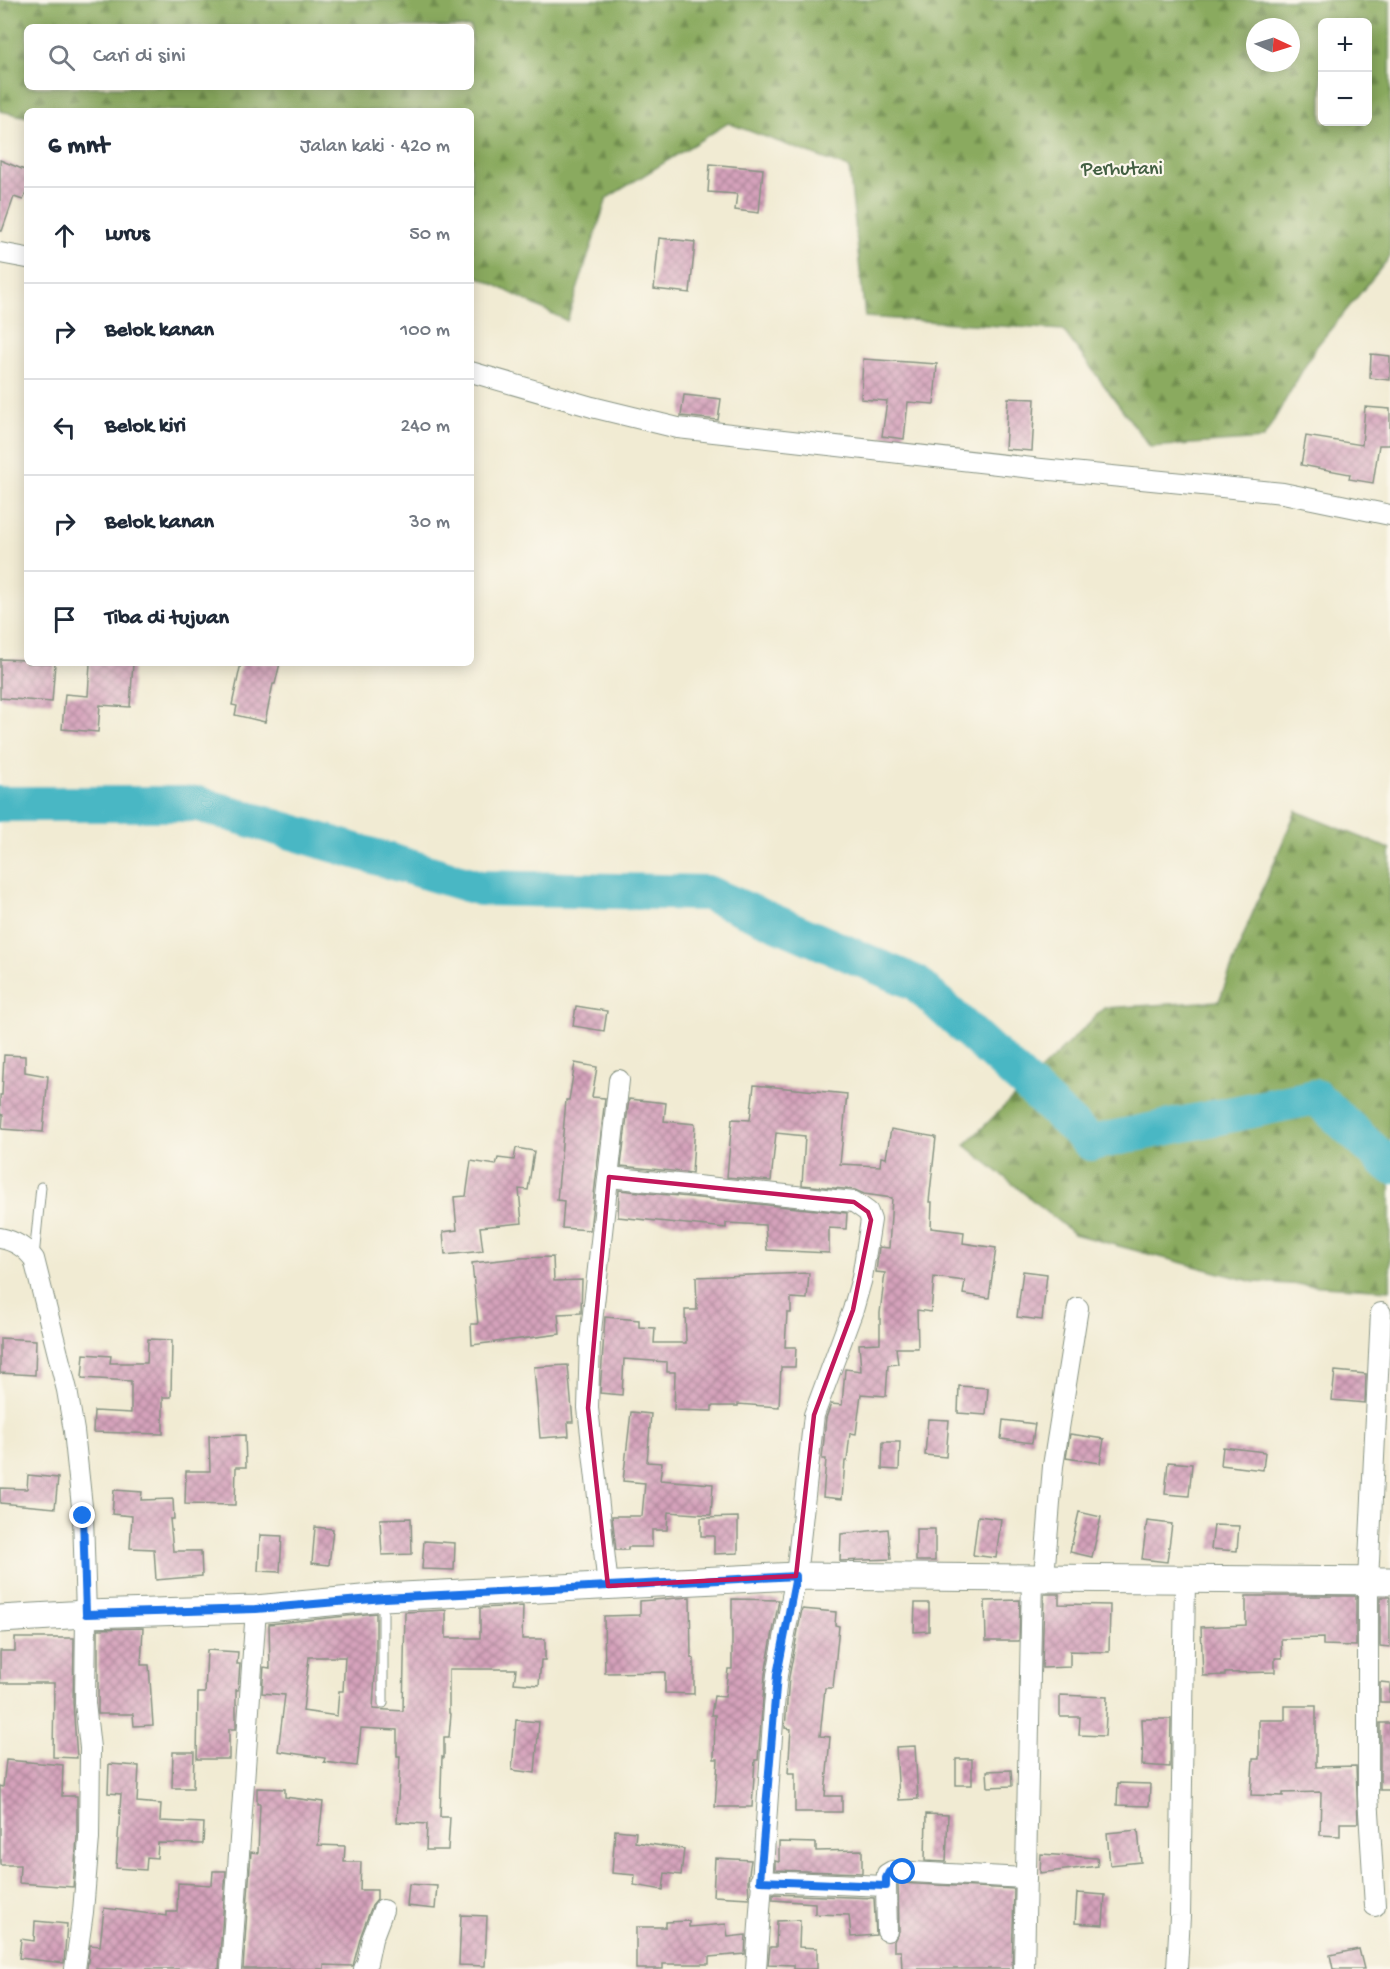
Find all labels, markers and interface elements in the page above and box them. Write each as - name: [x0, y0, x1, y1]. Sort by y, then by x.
- north arrow: [1246, 18, 1300, 72]
- map controls: [1318, 18, 1372, 126]
- button: +: [1318, 18, 1372, 72]
- search box: [24, 24, 474, 90]
- icon: search: [45, 41, 78, 74]
- text: Cari di sini: [93, 44, 186, 70]
- button: −: [1318, 72, 1372, 126]
- text: 6 mnt: [48, 132, 109, 163]
- text: Jalan kaki · 420 m: [300, 136, 450, 159]
- park label: Perhutani: [1080, 159, 1163, 182]
- icon: ahead: [48, 219, 81, 252]
- text: Lurus: [105, 222, 150, 248]
- text: 50 m: [409, 224, 450, 247]
- icon: right: [48, 315, 81, 348]
- text: Belok kanan: [105, 318, 214, 344]
- text: 100 m: [400, 320, 450, 343]
- icon: left: [48, 411, 81, 444]
- text: Belok kiri: [105, 414, 186, 440]
- text: 240 m: [400, 416, 450, 439]
- icon: right: [48, 507, 81, 540]
- text: Belok kanan: [105, 510, 214, 536]
- text: 30 m: [409, 512, 450, 535]
- icon: arrive: [48, 603, 81, 636]
- text: Tiba di tujuan: [105, 606, 229, 632]
- route end: [69, 1502, 95, 1528]
- route start: [889, 1858, 915, 1884]

